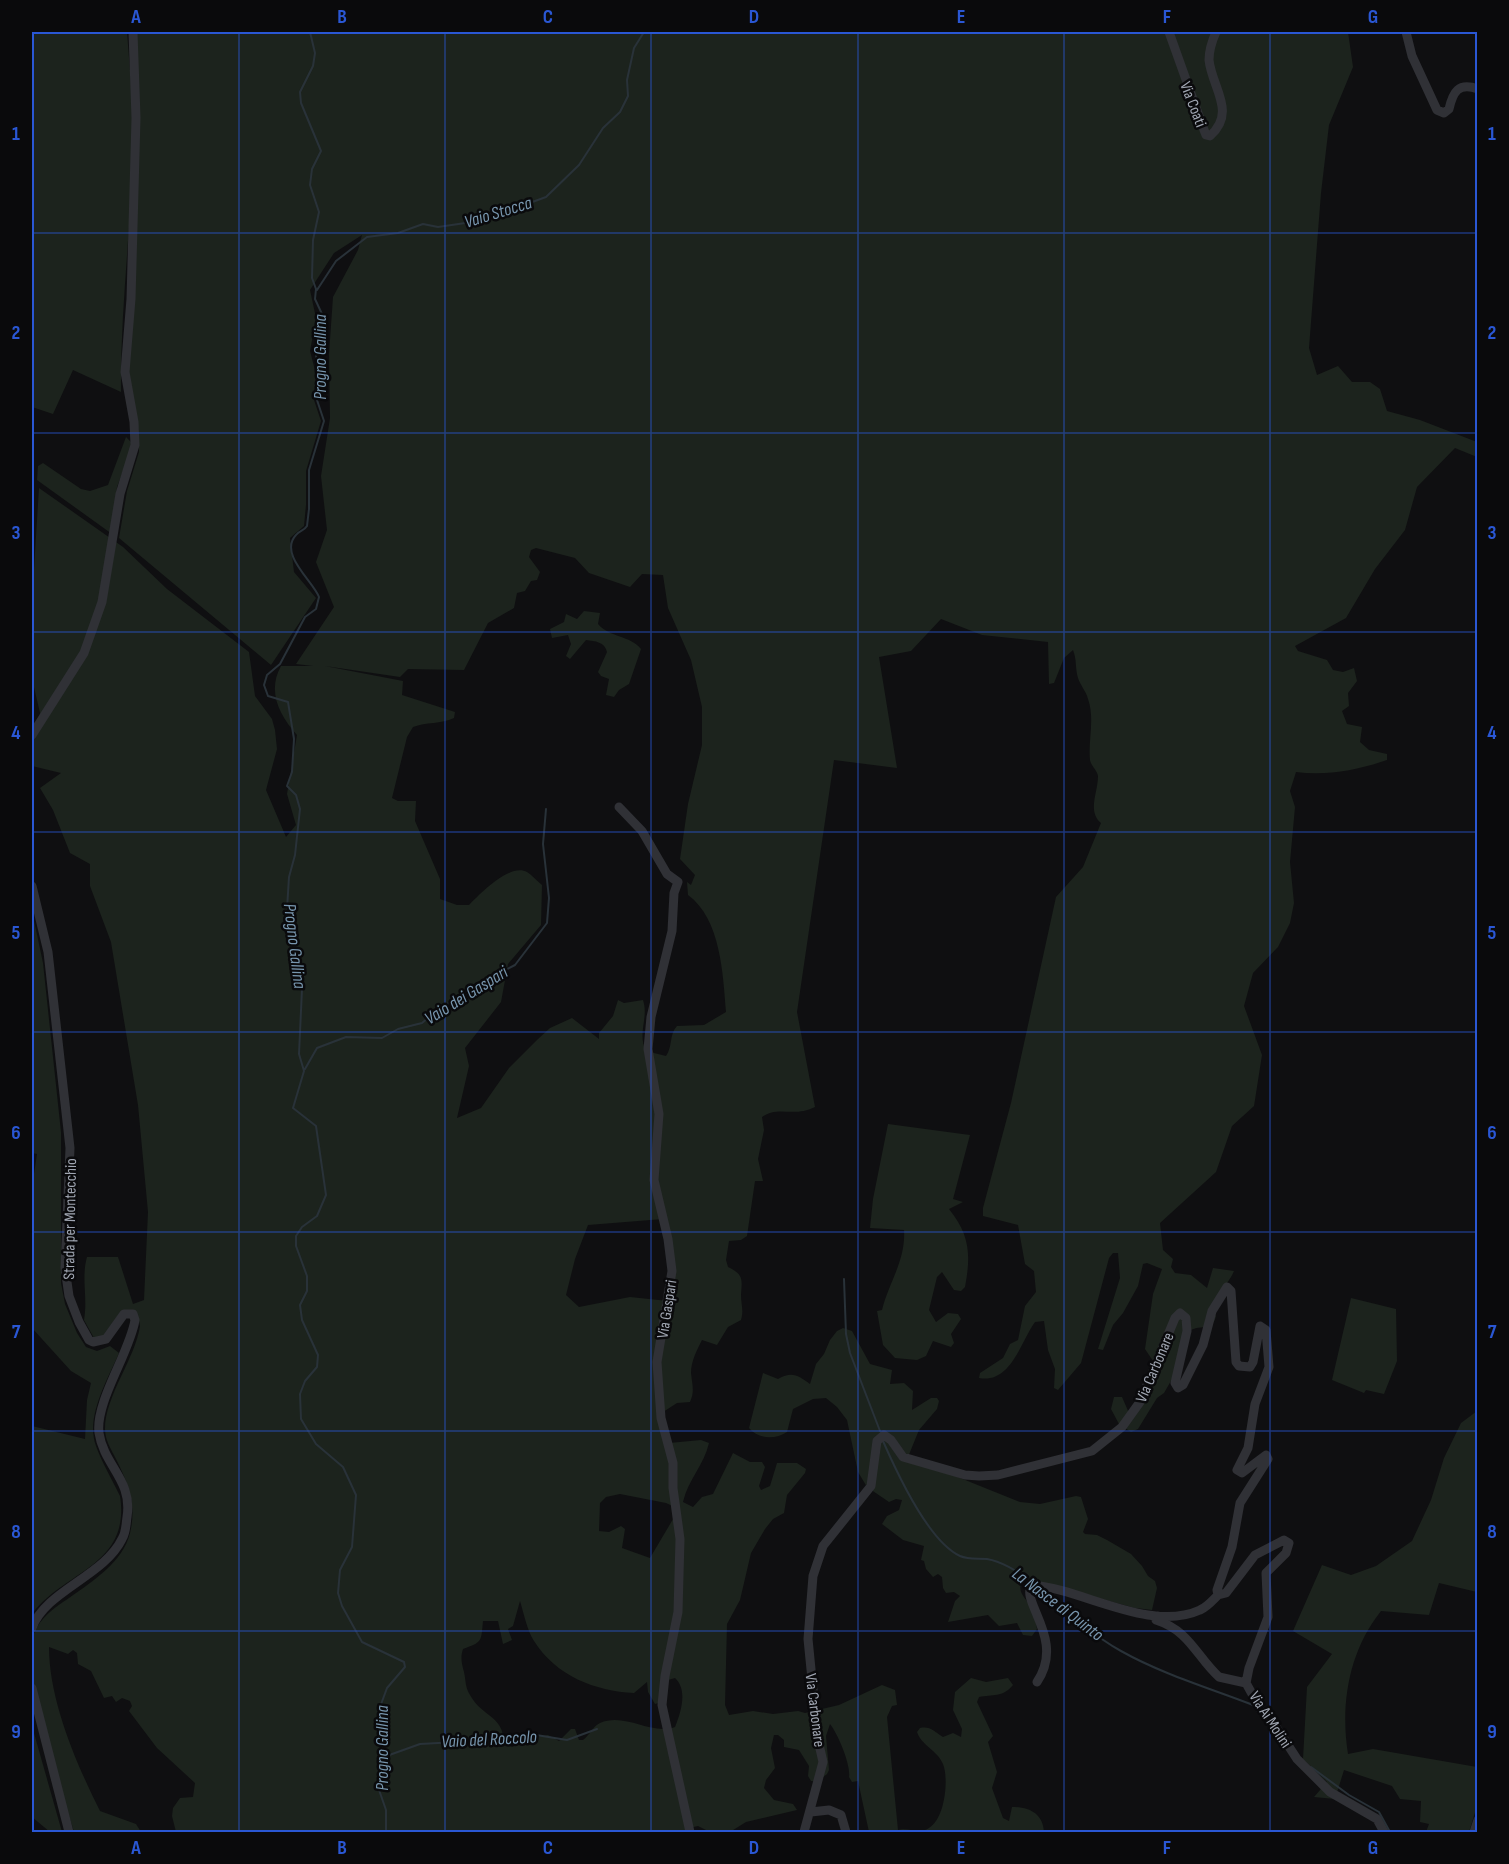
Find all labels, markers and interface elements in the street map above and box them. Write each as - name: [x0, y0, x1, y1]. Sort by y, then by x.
- text: A: [130, 5, 141, 29]
- text: B: [337, 5, 347, 29]
- text: C: [543, 5, 553, 29]
- text: D: [749, 5, 759, 29]
- text: E: [957, 5, 965, 29]
- text: F: [1163, 5, 1171, 29]
- text: G: [1368, 5, 1378, 29]
- street label: Via Coati: [1175, 79, 1210, 130]
- text: 1: [12, 122, 20, 146]
- text: 1: [1488, 122, 1496, 146]
- water label: Vaio Stocca: [462, 192, 535, 233]
- water label: Progno Gallina: [310, 313, 331, 400]
- text: 2: [12, 321, 20, 345]
- text: 2: [1488, 321, 1496, 345]
- text: 3: [12, 521, 21, 545]
- text: 3: [1488, 521, 1497, 545]
- text: 4: [11, 721, 21, 745]
- text: 4: [1487, 721, 1497, 745]
- water label: Progno Gallina: [279, 902, 310, 991]
- text: 5: [12, 921, 21, 945]
- text: 5: [1488, 921, 1497, 945]
- water label: Vaio dei Gaspari: [421, 961, 512, 1029]
- text: 6: [11, 1121, 21, 1145]
- text: 6: [1487, 1121, 1497, 1145]
- street label: Strada per Montecchio: [60, 1158, 81, 1280]
- street label: Via Gaspari: [653, 1279, 681, 1340]
- text: 7: [12, 1320, 21, 1344]
- text: 7: [1488, 1320, 1497, 1344]
- street label: Via Carbonare: [1132, 1330, 1179, 1405]
- text: 8: [11, 1520, 21, 1544]
- text: 8: [1487, 1520, 1497, 1544]
- water label: La Nasce di Quinto: [1008, 1563, 1108, 1646]
- street label: Via Carbonare: [801, 1672, 828, 1748]
- street label: Via Ai Molini: [1244, 1688, 1295, 1752]
- water label: Progno Gallina: [372, 1704, 393, 1791]
- text: 9: [11, 1720, 21, 1744]
- text: 9: [1487, 1720, 1497, 1744]
- water label: Vaio del Roccolo: [441, 1726, 538, 1752]
- text: A: [130, 1836, 141, 1860]
- text: B: [337, 1836, 347, 1860]
- text: C: [543, 1836, 553, 1860]
- text: D: [749, 1836, 759, 1860]
- text: E: [957, 1836, 965, 1860]
- text: F: [1163, 1836, 1171, 1860]
- text: G: [1368, 1836, 1378, 1860]

